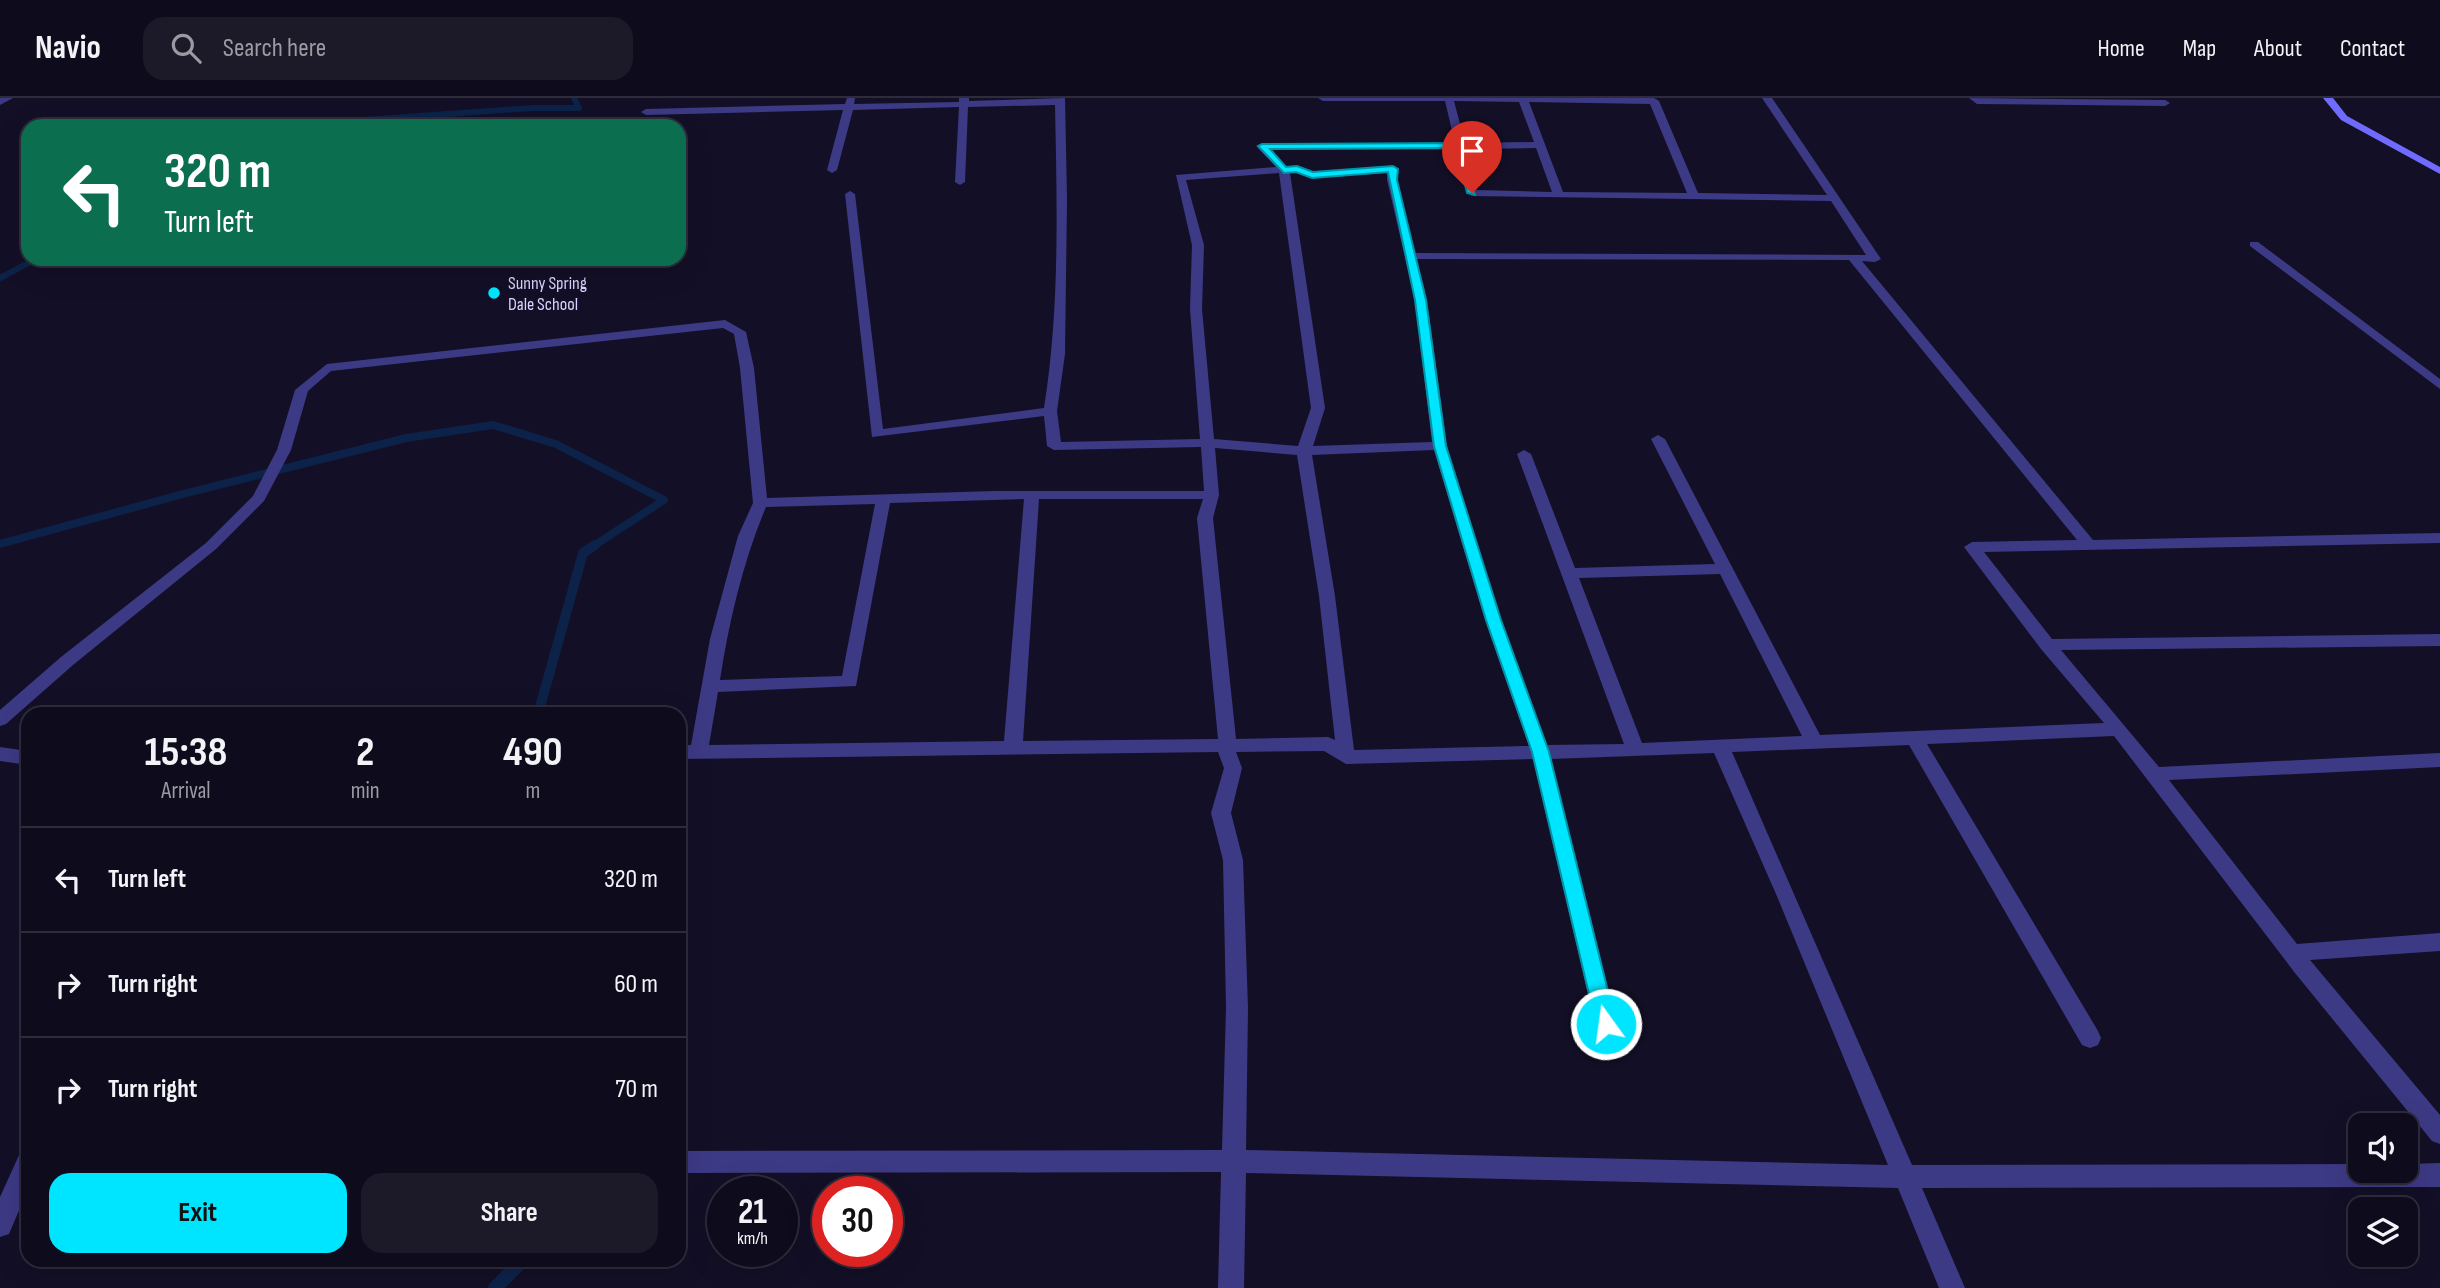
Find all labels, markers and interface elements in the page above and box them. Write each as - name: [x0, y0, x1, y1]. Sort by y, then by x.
- search box: [143, 17, 633, 80]
- text: Navio: [35, 28, 101, 68]
- icon: search: [167, 29, 205, 67]
- text: Search here: [223, 33, 326, 64]
- text: Home: [2097, 34, 2145, 63]
- text: Map: [2183, 34, 2216, 63]
- text: About: [2254, 34, 2302, 63]
- text: Contact: [2340, 34, 2405, 63]
- pin: [1442, 121, 1502, 193]
- icon: arrive: [1453, 132, 1491, 170]
- text: 320 m: [164, 143, 271, 202]
- icon: left: [49, 147, 140, 238]
- text: Turn left: [164, 203, 254, 242]
- place label: Sunny Spring Dale School: [508, 273, 587, 315]
- marker: Sunny Spring Dale School: [486, 285, 502, 301]
- text: 15:38: [144, 727, 227, 778]
- text: 2: [356, 727, 374, 778]
- text: 490: [503, 727, 563, 778]
- text: Arrival: [161, 777, 211, 805]
- text: min: [351, 777, 380, 805]
- text: m: [525, 777, 540, 805]
- icon: left: [49, 861, 87, 899]
- text: Turn left: [108, 864, 186, 895]
- text: 320 m: [604, 864, 658, 895]
- icon: right: [49, 966, 87, 1004]
- text: Turn right: [108, 969, 197, 1000]
- text: 60 m: [614, 969, 658, 1000]
- position arrow: [1569, 987, 1643, 1061]
- icon: right: [49, 1071, 87, 1109]
- text: Turn right: [108, 1074, 197, 1105]
- text: 70 m: [615, 1074, 658, 1105]
- map controls: [2348, 1113, 2418, 1267]
- button: sound: [2348, 1113, 2418, 1183]
- button: Exit: [49, 1173, 347, 1253]
- button: Share: [361, 1173, 658, 1253]
- speed limit sign: 30: [812, 1176, 903, 1267]
- text: 21: [738, 1191, 767, 1234]
- button: layers: [2348, 1197, 2418, 1267]
- text: km/h: [737, 1228, 768, 1249]

